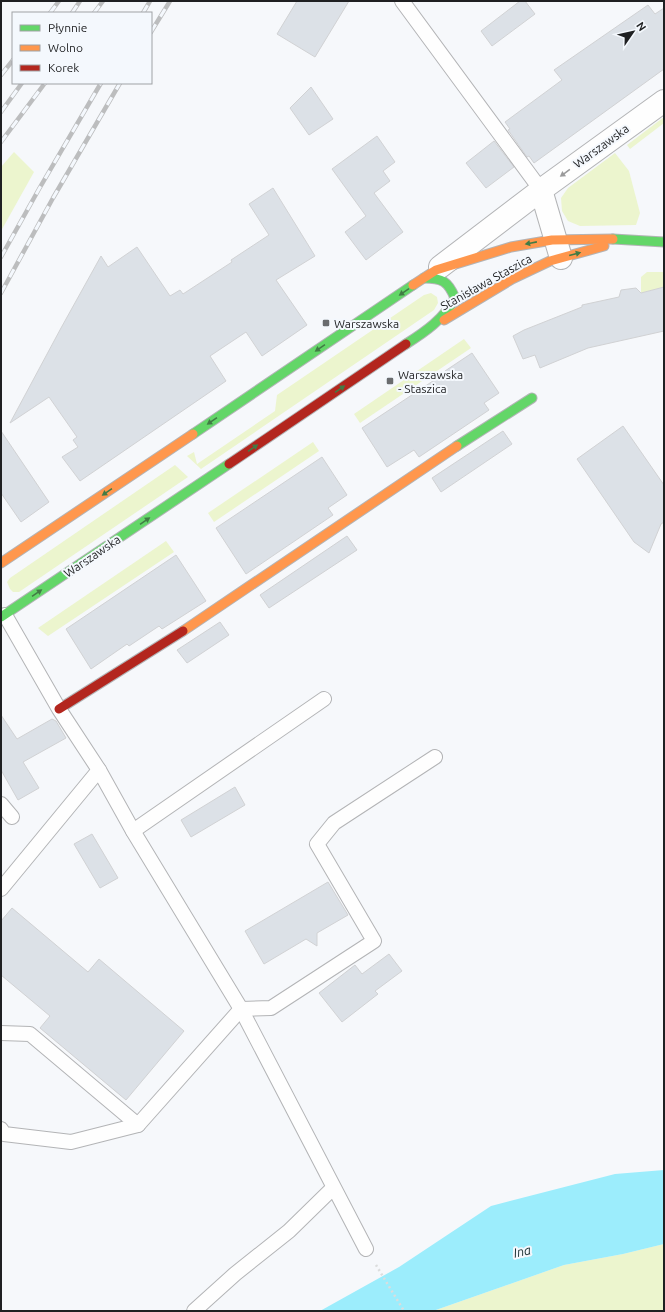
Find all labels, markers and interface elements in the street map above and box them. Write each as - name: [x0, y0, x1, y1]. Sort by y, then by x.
- legend: [12, 12, 152, 84]
- north arrow: [613, 12, 653, 52]
- text: N: [634, 20, 649, 33]
- text: Płynnie: [48, 21, 87, 34]
- text: Wolno: [48, 41, 83, 54]
- text: Korek: [48, 61, 79, 74]
- street label: Warszawska: [571, 122, 631, 170]
- one-way arrow: [559, 169, 570, 177]
- one-way arrow: [525, 241, 537, 247]
- one-way arrow: [570, 251, 582, 257]
- street label: Stanisława Staszica: [438, 252, 534, 312]
- one-way arrow: [399, 288, 409, 296]
- place label: Warszawska: [334, 317, 399, 330]
- marker: Warszawska: [321, 318, 331, 328]
- one-way arrow: [315, 344, 325, 352]
- place label: Warszawska - Staszica: [398, 368, 463, 395]
- marker: Warszawska - Staszica: [385, 376, 395, 386]
- one-way arrow: [335, 385, 345, 393]
- one-way arrow: [207, 417, 217, 425]
- one-way arrow: [248, 444, 258, 452]
- one-way arrow: [101, 488, 112, 496]
- one-way arrow: [139, 517, 151, 524]
- street label: Warszawska: [61, 532, 123, 580]
- one-way arrow: [32, 589, 42, 597]
- water label: Ina: [512, 1242, 532, 1260]

